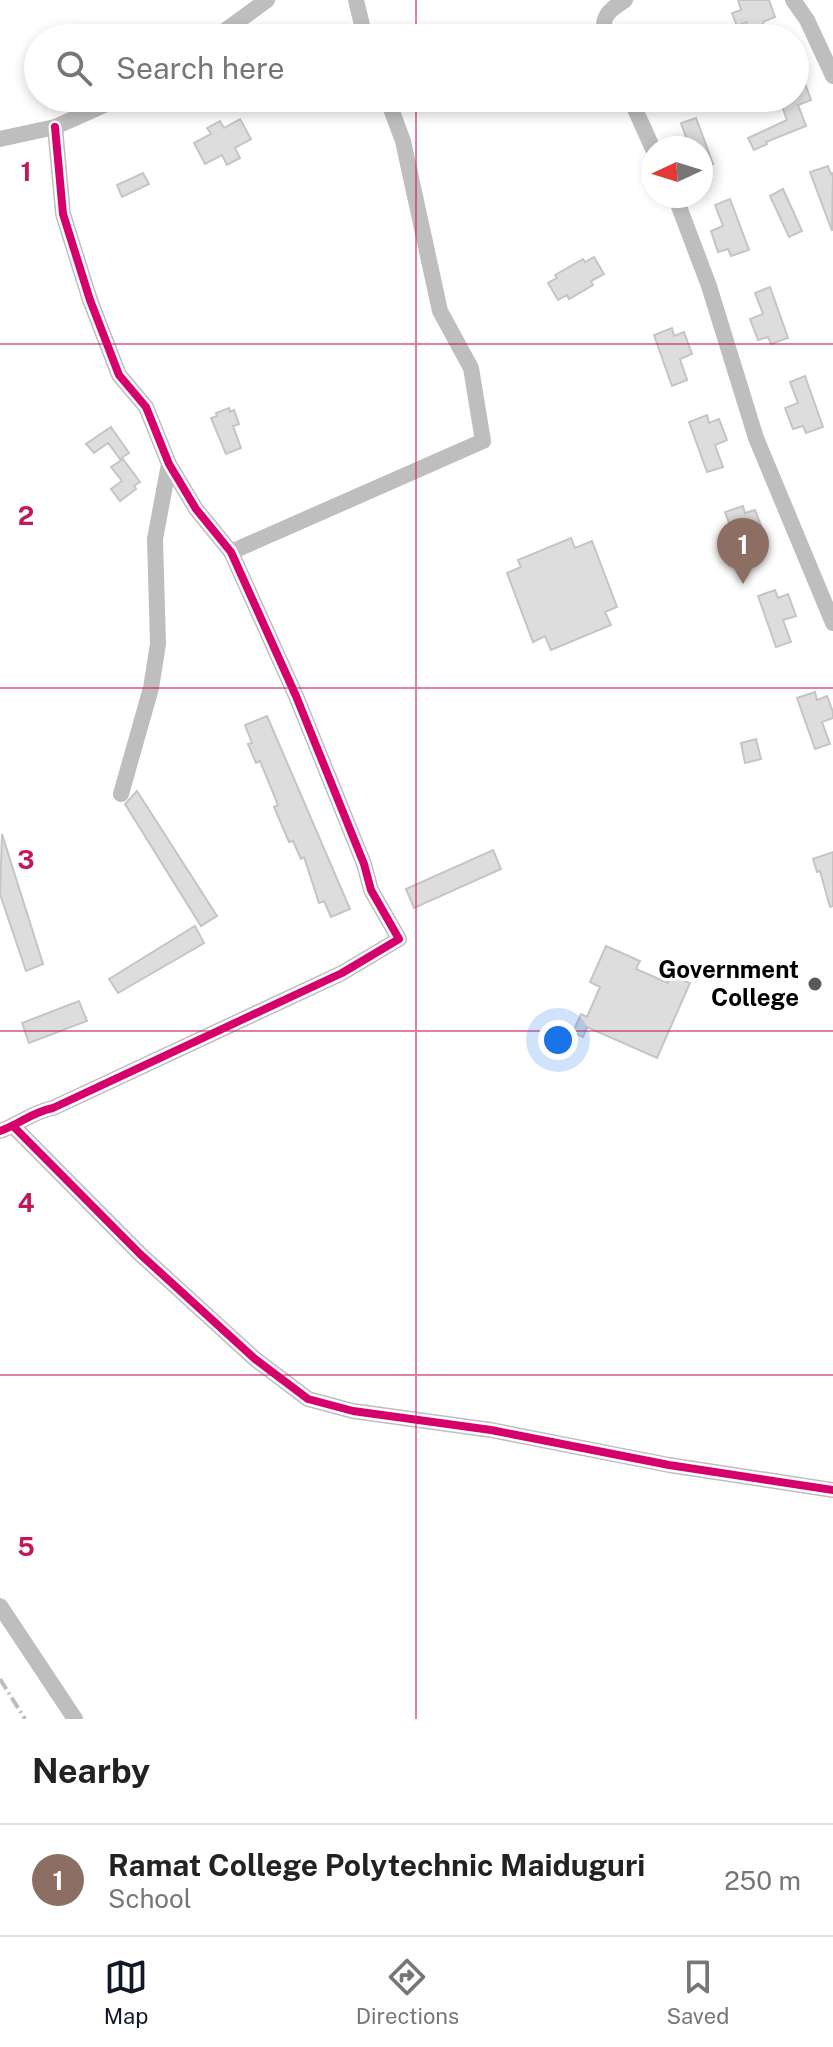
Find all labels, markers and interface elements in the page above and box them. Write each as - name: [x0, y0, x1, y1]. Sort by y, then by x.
- search box: [24, 24, 809, 112]
- icon: search: [52, 46, 96, 90]
- text: Search here: [116, 50, 284, 86]
- north arrow: [641, 136, 713, 208]
- text: 1: [20, 156, 32, 187]
- text: 2: [18, 500, 34, 531]
- pin: 1: [717, 518, 769, 584]
- text: 3: [17, 844, 35, 875]
- place label: Government College: [658, 955, 799, 1011]
- marker: Government College: [806, 975, 824, 993]
- your location: [538, 1020, 578, 1060]
- text: 4: [17, 1187, 35, 1218]
- text: 5: [17, 1531, 35, 1562]
- text: Nearby: [32, 1751, 150, 1791]
- text: Ramat College Polytechnic Maiduguri: [108, 1847, 645, 1883]
- text: 1: [52, 1865, 64, 1896]
- text: 250 m: [724, 1865, 801, 1896]
- text: School: [108, 1883, 192, 1914]
- tab: Map: [104, 1955, 148, 2029]
- tab: Directions: [356, 1955, 459, 2029]
- tab: Saved: [666, 1955, 729, 2029]

